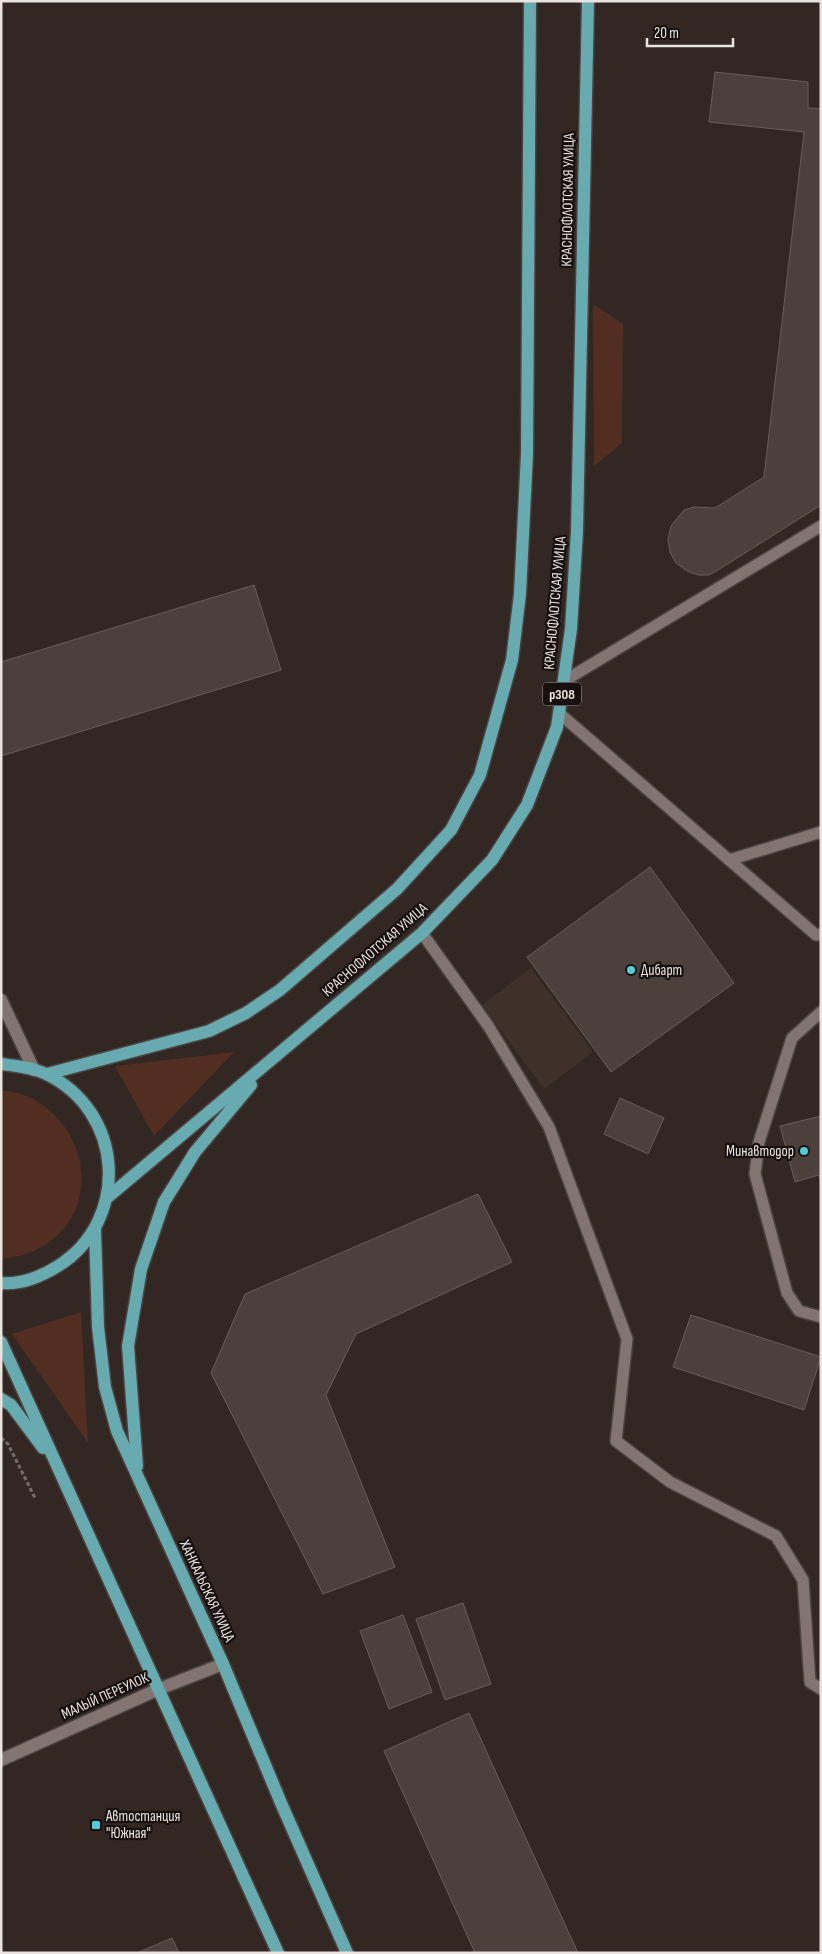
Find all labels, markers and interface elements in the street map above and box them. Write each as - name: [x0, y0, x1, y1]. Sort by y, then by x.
- scale bar: [647, 15, 733, 47]
- text: 20 m: [654, 24, 679, 43]
- street label: КРАСНОФЛОТСКАЯ УЛИЦА: [557, 133, 579, 267]
- street label: КРАСНОФЛОТСКАЯ УЛИЦА: [540, 535, 570, 670]
- road number: p308: [543, 682, 581, 706]
- street label: КРАСНОФЛОТСКАЯ УЛИЦА: [318, 899, 432, 1001]
- place label: Дибарт: [641, 961, 682, 980]
- marker: Дибарт: [625, 964, 637, 976]
- place label: Минавтодор: [726, 1142, 794, 1161]
- marker: Минавтодор: [798, 1145, 810, 1157]
- street label: ХАНКАЛЬСКАЯ УЛИЦА: [175, 1536, 239, 1646]
- street label: МАЛЫЙ ПЕРЕУЛОК: [58, 1668, 152, 1724]
- place label: Автостанция "Южная": [105, 1807, 181, 1843]
- marker: Автостанция "Южная": [90, 1819, 102, 1831]

